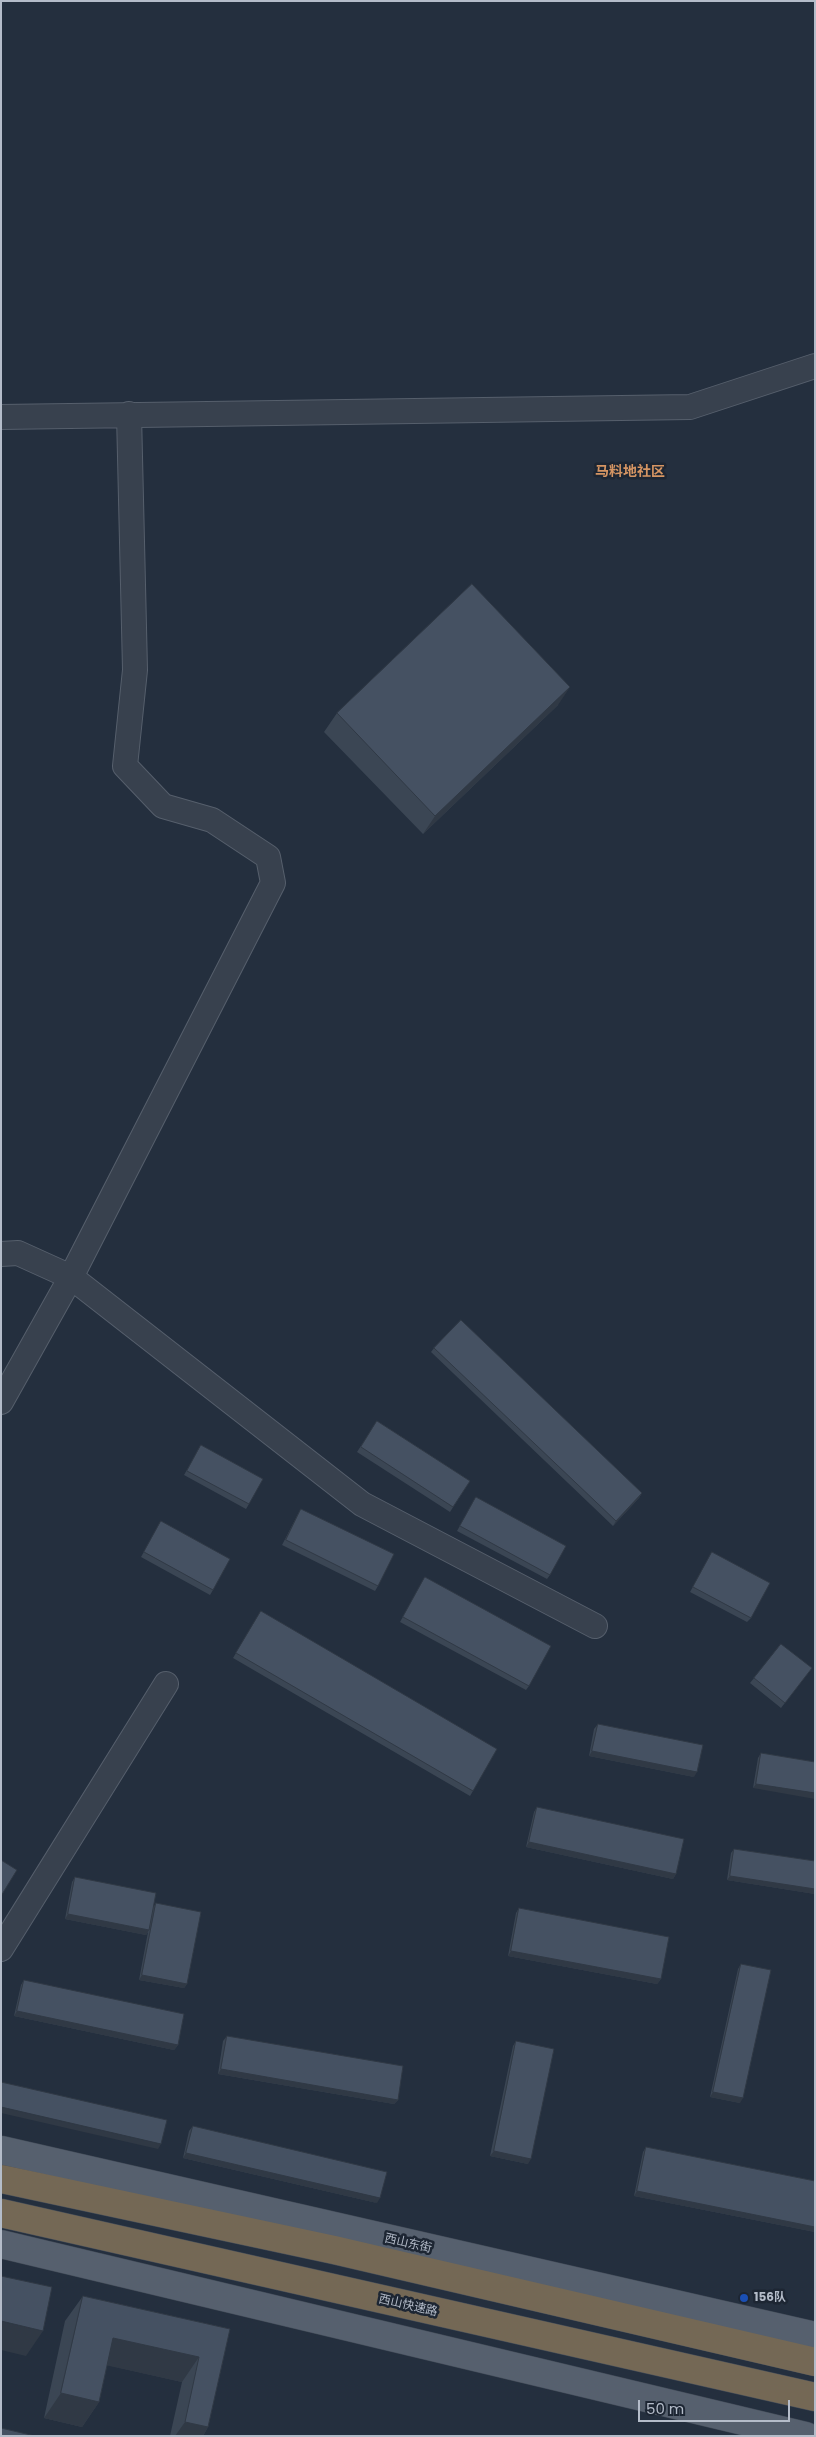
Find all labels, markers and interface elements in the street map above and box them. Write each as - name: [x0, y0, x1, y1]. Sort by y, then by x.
- district label: 马料地社区: [595, 464, 665, 480]
- street label: 西山东街: [383, 2232, 433, 2256]
- place label: 156队: [754, 2291, 786, 2305]
- street label: 西山快速路: [377, 2292, 439, 2320]
- marker: 156队: [738, 2292, 750, 2304]
- scale bar: [641, 2390, 794, 2422]
- text: 50 m: [646, 2398, 684, 2419]

